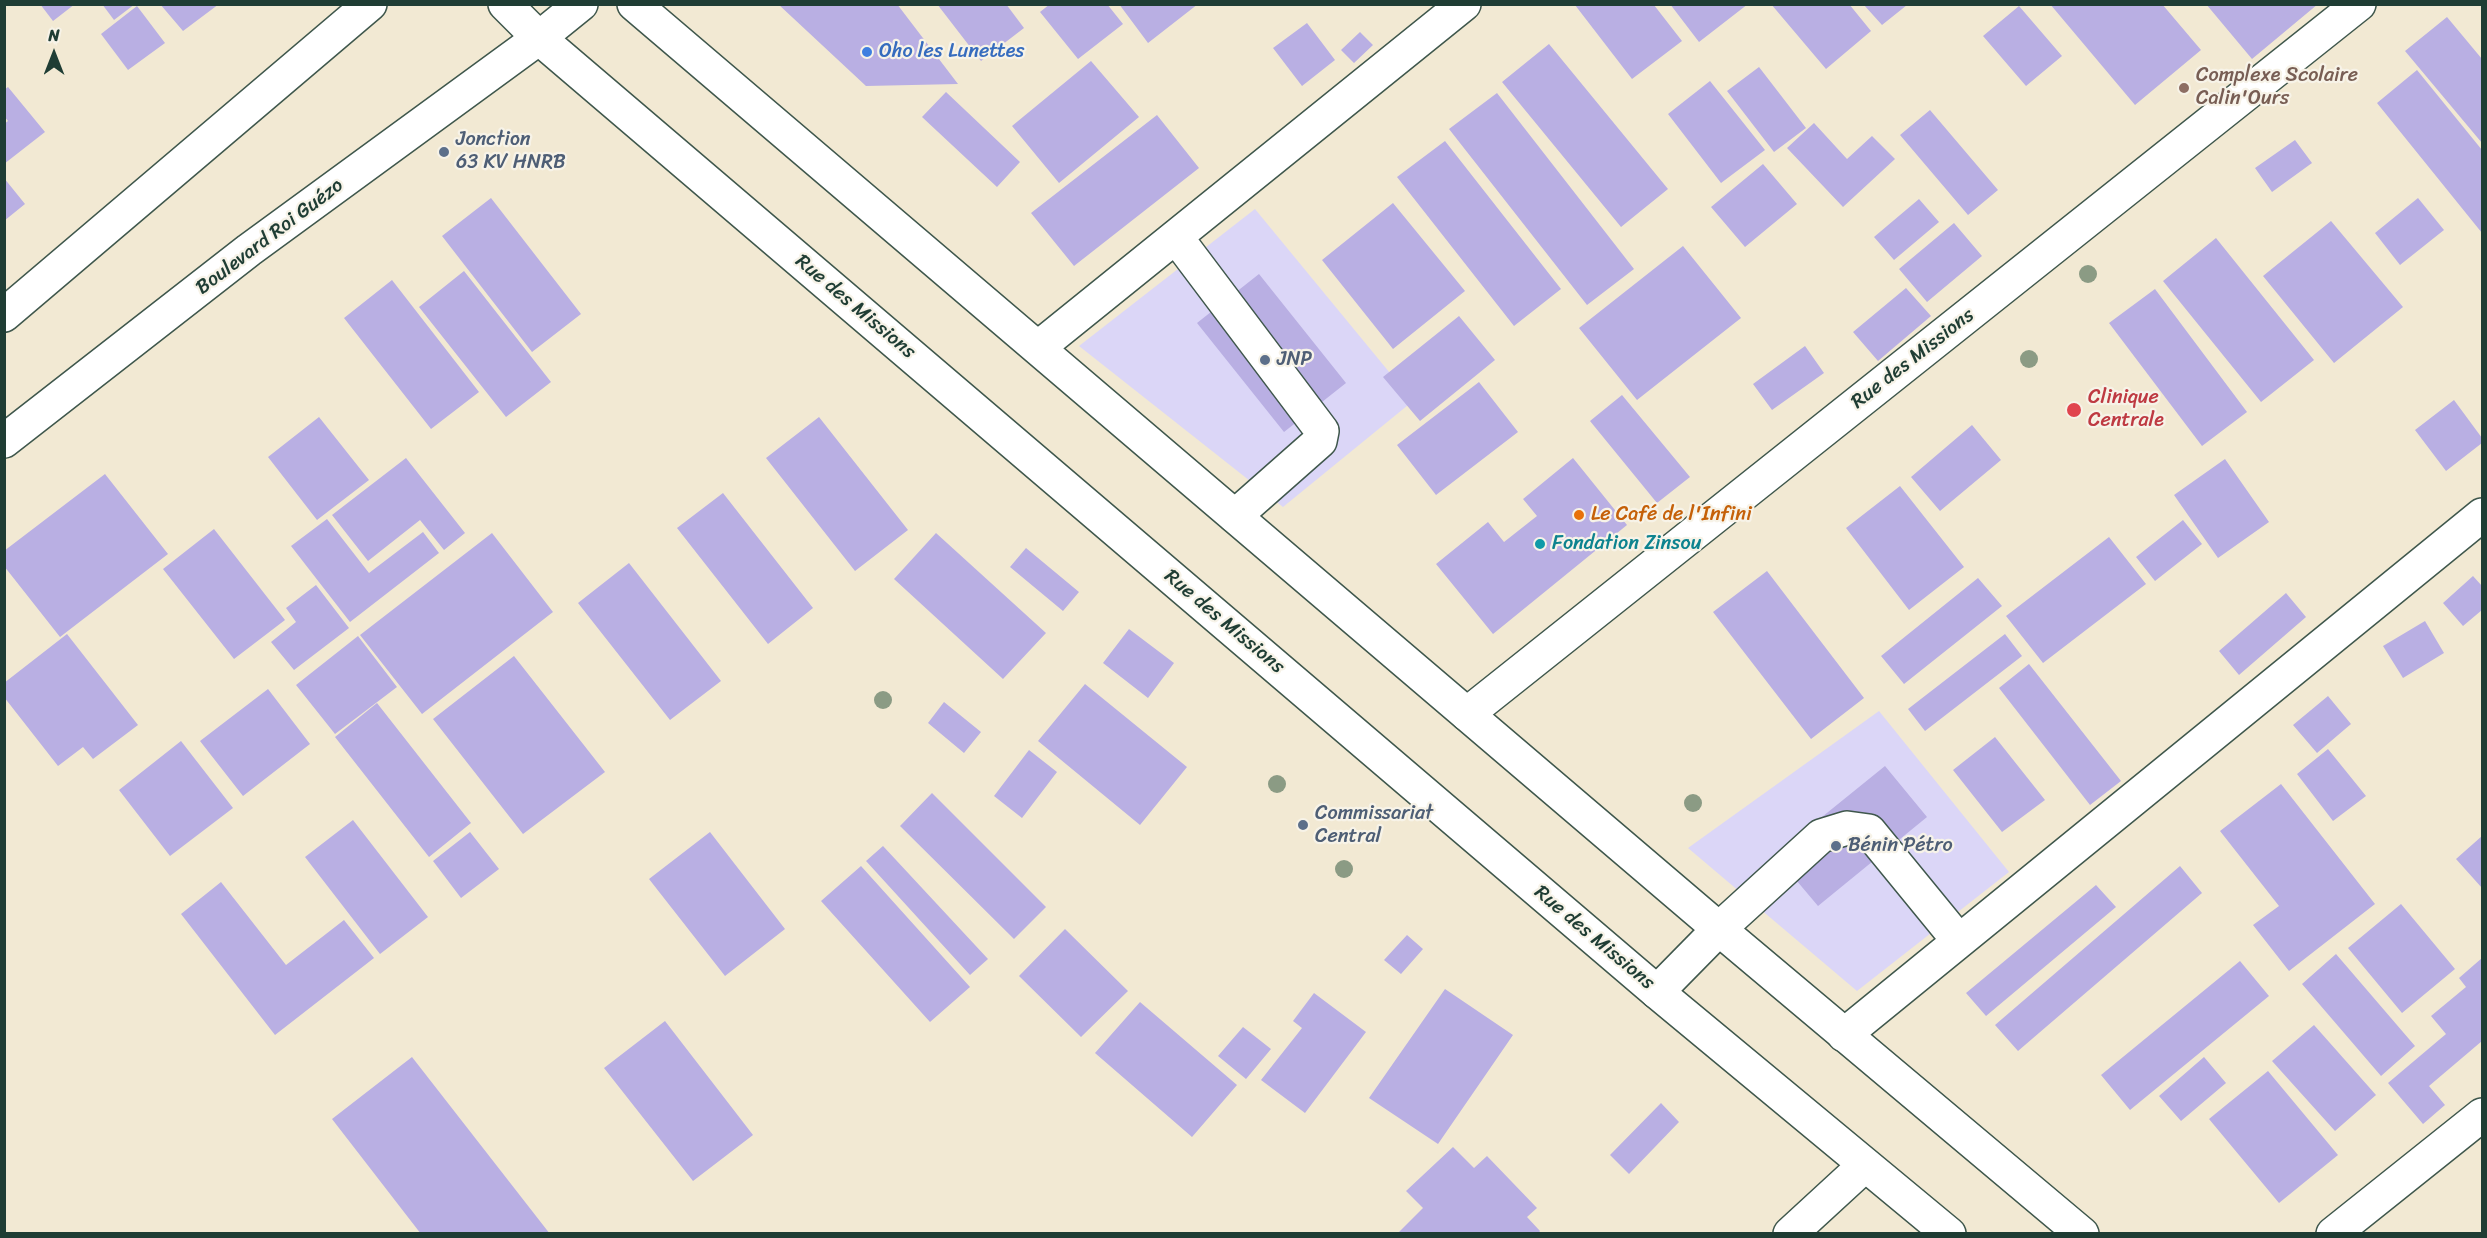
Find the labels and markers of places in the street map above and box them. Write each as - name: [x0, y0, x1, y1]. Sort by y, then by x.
- place label: Oho les Lunettes: [879, 40, 1025, 64]
- marker: Oho les Lunettes: [860, 45, 874, 59]
- place label: Complexe Scolaire Calin'Ours: [2196, 64, 2358, 111]
- marker: Complexe Scolaire Calin'Ours: [2177, 81, 2191, 95]
- place label: Jonction 63 KV HNRB: [456, 128, 566, 175]
- marker: Jonction 63 KV HNRB: [437, 145, 451, 159]
- place label: JNP: [1277, 348, 1312, 372]
- marker: JNP: [1258, 353, 1272, 367]
- place label: Clinique Centrale: [2088, 386, 2164, 433]
- marker: Clinique Centrale: [2065, 401, 2083, 419]
- place label: Le Café de l'Infini: [1591, 503, 1752, 527]
- marker: Le Café de l'Infini: [1572, 508, 1586, 522]
- place label: Fondation Zinsou: [1552, 532, 1701, 556]
- marker: Fondation Zinsou: [1533, 537, 1547, 551]
- place label: Commissariat Central: [1315, 802, 1433, 849]
- marker: Commissariat Central: [1296, 818, 1310, 832]
- place label: Bénin Pétro: [1848, 834, 1953, 858]
- marker: Bénin Pétro: [1829, 839, 1843, 853]

